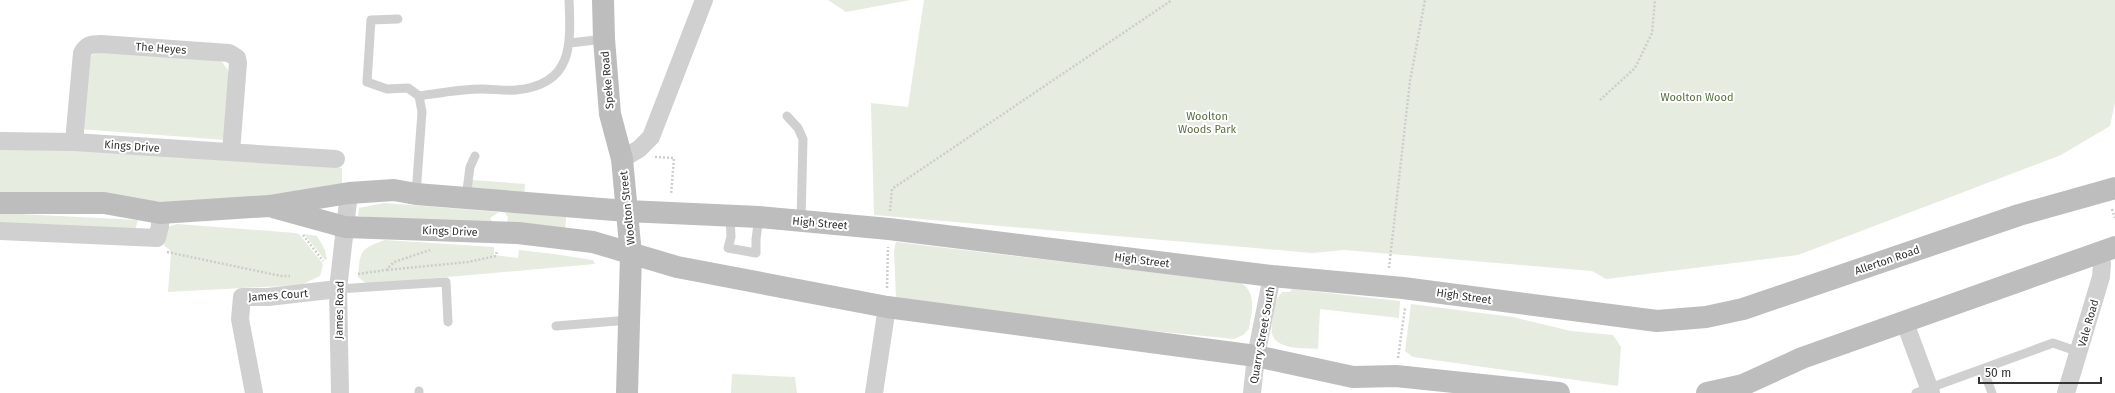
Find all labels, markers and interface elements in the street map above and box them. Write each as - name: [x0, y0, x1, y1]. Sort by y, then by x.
- street label: The Heyes: [135, 40, 187, 57]
- street label: Speke Road: [598, 50, 617, 110]
- park label: Woolton Wood: [1660, 91, 1734, 104]
- park label: Woolton Woods Park: [1178, 110, 1236, 136]
- street label: Kings Drive: [104, 138, 160, 155]
- street label: Woolton Street: [617, 170, 638, 246]
- street label: High Street: [792, 215, 848, 232]
- street label: Kings Drive: [422, 224, 478, 239]
- street label: Allerton Road: [1853, 243, 1921, 278]
- street label: High Street: [1114, 251, 1170, 270]
- street label: James Road: [332, 281, 347, 339]
- street label: Quarry Street South: [1248, 285, 1277, 385]
- street label: High Street: [1436, 286, 1492, 307]
- street label: James Court: [248, 287, 308, 304]
- street label: Vale Road: [2075, 298, 2101, 348]
- scale bar: [1979, 359, 2101, 385]
- text: 50 m: [1985, 366, 2011, 380]

